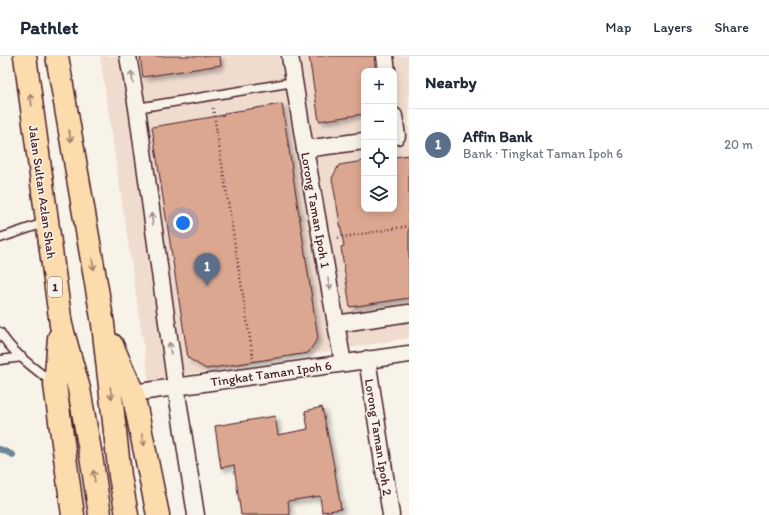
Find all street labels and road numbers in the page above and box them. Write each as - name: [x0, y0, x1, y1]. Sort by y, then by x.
- street label: Jalan Sultan Azlan Shah: [26, 124, 59, 260]
- street label: Lorong Taman Ipoh 1: [298, 151, 333, 269]
- road number: 1: [48, 277, 62, 297]
- street label: Tingkat Taman Ipoh 6: [210, 358, 333, 389]
- street label: Lorong Taman Ipoh 2: [362, 378, 395, 497]

